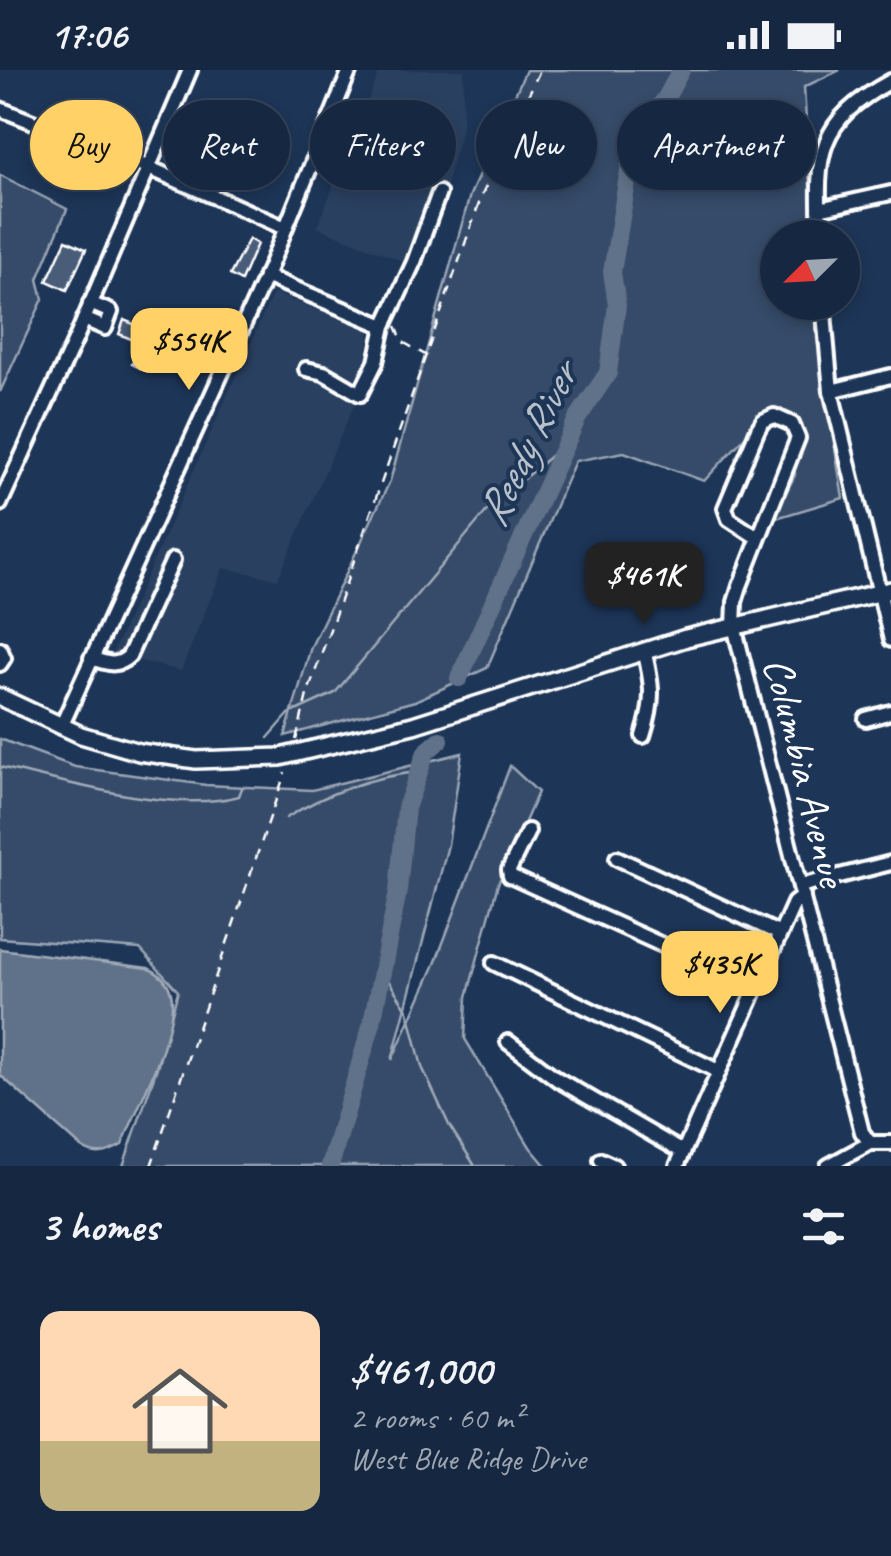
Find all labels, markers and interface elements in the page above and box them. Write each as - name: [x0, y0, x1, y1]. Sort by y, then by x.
- text: 17:06: [50, 12, 127, 59]
- chip: Buy: [30, 100, 143, 190]
- chip: Rent: [163, 100, 290, 190]
- chip: Filters: [310, 100, 456, 190]
- chip: New: [476, 100, 597, 190]
- chip: Apartment: [617, 100, 816, 190]
- north arrow: [760, 220, 860, 320]
- map controls: [760, 220, 860, 320]
- pin: $554K: [119, 308, 259, 393]
- text: $554K: [153, 320, 225, 361]
- water label: Reedy River: [463, 348, 594, 535]
- pin: $461K: [574, 542, 714, 627]
- text: $461K: [607, 554, 681, 595]
- street label: Columbia Avenue: [751, 652, 860, 895]
- pin: $435K: [650, 931, 790, 1016]
- text: $435K: [683, 943, 757, 984]
- icon: filters: [796, 1199, 851, 1254]
- text: 3 homes: [40, 1200, 159, 1253]
- text: $461,000: [350, 1344, 492, 1397]
- icon: home: [120, 1351, 240, 1471]
- text: 2 rooms · 60 m²: [350, 1397, 523, 1438]
- text: West Blue Ridge Drive: [350, 1438, 586, 1479]

